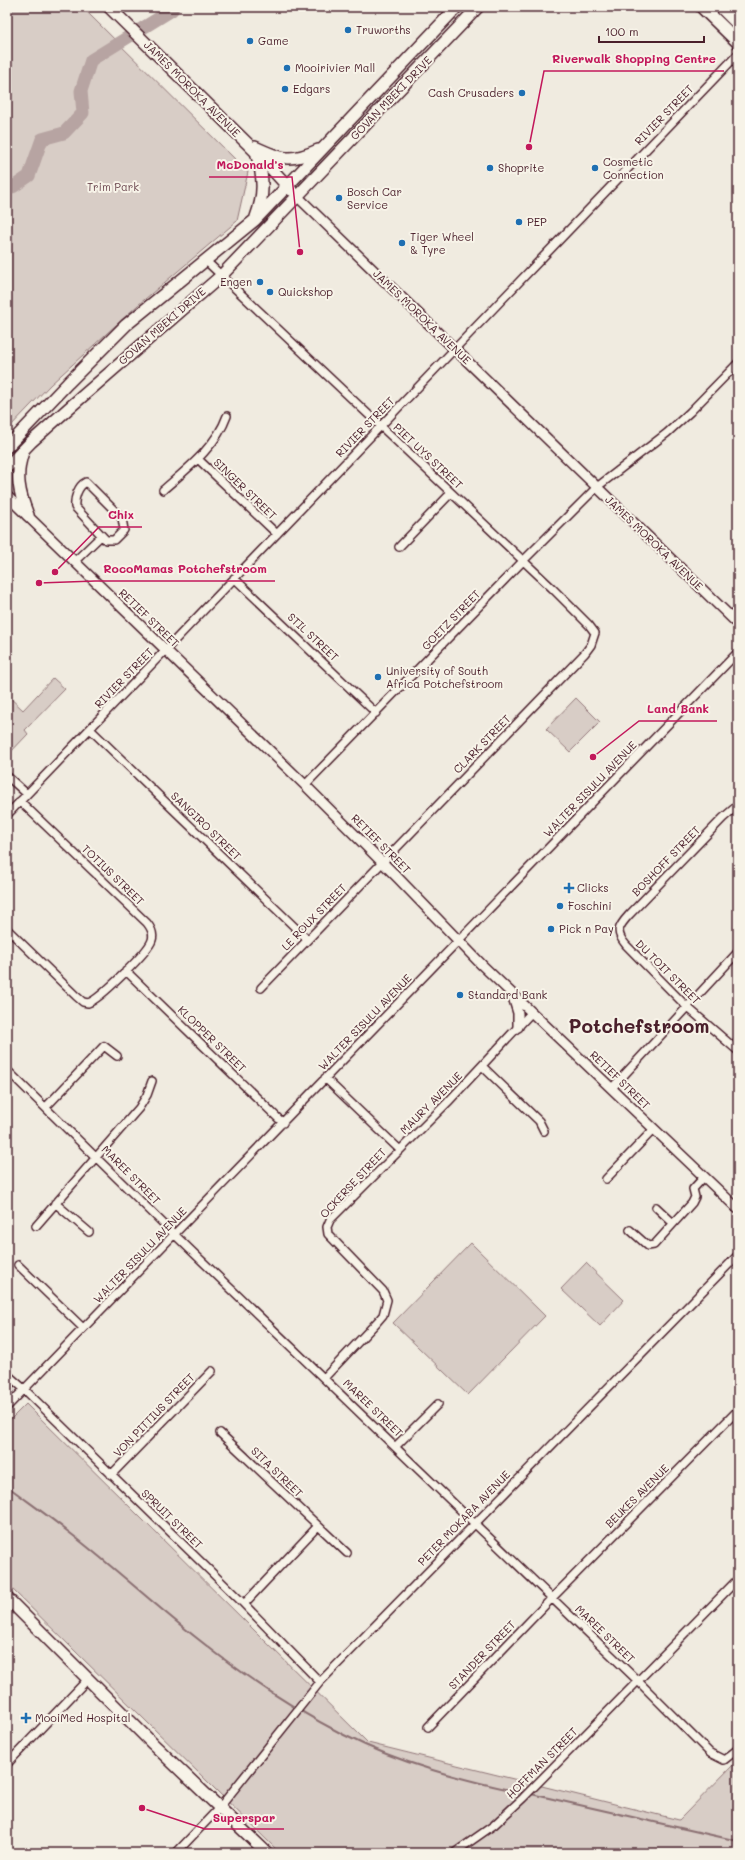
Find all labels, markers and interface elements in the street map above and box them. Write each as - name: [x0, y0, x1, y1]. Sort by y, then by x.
- scale bar: [599, 18, 704, 44]
- place label: Truworths: [356, 22, 411, 37]
- text: 100 m: [605, 23, 639, 39]
- marker: Truworths: [343, 25, 353, 35]
- place label: Game: [258, 33, 289, 48]
- marker: Game: [245, 36, 255, 46]
- street label: JAMES MOROKA AVENUE: [141, 37, 244, 140]
- callout: Riverwalk Shopping Centre: [544, 47, 724, 71]
- text: Riverwalk Shopping Centre: [552, 50, 716, 66]
- street label: GOVAN MBEKI DRIVE: [347, 52, 435, 143]
- place label: Mooirivier Mall: [295, 60, 375, 75]
- marker: Mooirivier Mall: [282, 63, 292, 73]
- place label: Edgars: [293, 81, 330, 96]
- street label: RIVIER STREET: [631, 81, 696, 148]
- marker: Edgars: [280, 84, 290, 94]
- place label: Cash Crusaders: [428, 85, 514, 100]
- marker: Cash Crusaders: [517, 88, 527, 98]
- callout: McDonald's: [209, 153, 292, 177]
- place label: Cosmetic Connection: [603, 154, 664, 182]
- text: McDonald's: [216, 156, 284, 172]
- place label: Shoprite: [498, 160, 544, 175]
- marker: Shoprite: [485, 163, 495, 173]
- marker: Cosmetic Connection: [590, 163, 600, 173]
- park label: Trim Park: [87, 179, 139, 194]
- place label: Bosch Car Service: [347, 184, 402, 212]
- marker: Bosch Car Service: [334, 193, 344, 203]
- place label: PEP: [527, 214, 547, 229]
- marker: PEP: [514, 217, 524, 227]
- place label: Tiger Wheel & Tyre: [410, 229, 474, 257]
- marker: Tiger Wheel & Tyre: [397, 238, 407, 248]
- street label: JAMES MOROKA AVENUE: [370, 266, 475, 367]
- place label: Engen: [220, 274, 252, 289]
- marker: Engen: [255, 277, 265, 287]
- street label: GOVAN MBEKI DRIVE: [115, 283, 209, 368]
- place label: Quickshop: [278, 284, 333, 299]
- marker: Quickshop: [265, 287, 275, 297]
- street label: RIVIER STREET: [332, 393, 397, 460]
- street label: PIET UYS STREET: [390, 420, 466, 492]
- street label: SINGER STREET: [211, 455, 280, 523]
- street label: JAMES MOROKA AVENUE: [602, 492, 707, 593]
- callout: Chix: [99, 503, 142, 527]
- text: Chix: [108, 506, 134, 522]
- callout: RocoMamas Potchefstroom: [95, 557, 275, 581]
- text: RocoMamas Potchefstroom: [103, 560, 267, 576]
- street label: RETIEF STREET: [116, 585, 183, 650]
- street label: GOETZ STREET: [418, 586, 483, 653]
- street label: STIL STREET: [285, 609, 342, 664]
- street label: RIVIER STREET: [91, 644, 156, 711]
- place label: University of South Africa Potchefstroom: [386, 663, 503, 691]
- marker: University of South Africa Potchefstroom: [373, 672, 383, 682]
- callout: Land Bank: [639, 697, 717, 721]
- text: Land Bank: [647, 700, 709, 716]
- street label: CLARK STREET: [450, 711, 514, 776]
- street label: WALTER SISULU AVENUE: [540, 737, 640, 840]
- street label: SANGIRO STREET: [168, 788, 245, 863]
- street label: RETIEF STREET: [348, 811, 414, 877]
- street label: BOSHOFF STREET: [628, 822, 703, 899]
- street label: TOTIUS STREET: [79, 841, 148, 908]
- street label: LE ROUX STREET: [278, 880, 349, 953]
- place label: Clicks: [577, 880, 609, 895]
- marker: Clicks: [564, 883, 574, 893]
- place label: Foschini: [568, 898, 612, 913]
- marker: Foschini: [555, 901, 565, 911]
- place label: Pick n Pay: [559, 921, 614, 936]
- marker: Pick n Pay: [546, 924, 556, 934]
- street label: DU TOIT STREET: [633, 936, 704, 1007]
- street label: WALTER SISULU AVENUE: [315, 970, 415, 1073]
- place label: Standard Bank: [468, 987, 548, 1002]
- marker: Standard Bank: [455, 990, 465, 1000]
- street label: KLOPPER STREET: [175, 1002, 250, 1075]
- district label: Potchefstroom: [569, 1013, 709, 1038]
- street label: RETIEF STREET: [587, 1047, 654, 1112]
- street label: MAURY AVENUE: [396, 1068, 465, 1137]
- street label: MAREE STREET: [99, 1142, 164, 1207]
- street label: OCKERSE STREET: [316, 1144, 389, 1221]
- street label: WALTER SISULU AVENUE: [90, 1203, 190, 1306]
- street label: VON PITTIUS STREET: [110, 1369, 198, 1460]
- street label: MAREE STREET: [340, 1375, 406, 1440]
- street label: SITA STREET: [248, 1443, 306, 1500]
- street label: BEUKES AVENUE: [602, 1461, 672, 1531]
- street label: PETER MOKABA AVENUE: [414, 1467, 513, 1568]
- street label: SPRUIT STREET: [138, 1486, 206, 1552]
- street label: MAREE STREET: [572, 1601, 638, 1666]
- street label: STANDER STREET: [445, 1617, 519, 1692]
- place label: MooiMed Hospital: [35, 1710, 131, 1725]
- marker: MooiMed Hospital: [20, 1712, 32, 1724]
- street label: HOFFMAN STREET: [503, 1724, 581, 1802]
- callout: Superspar: [205, 1805, 284, 1829]
- text: Superspar: [213, 1809, 275, 1825]

